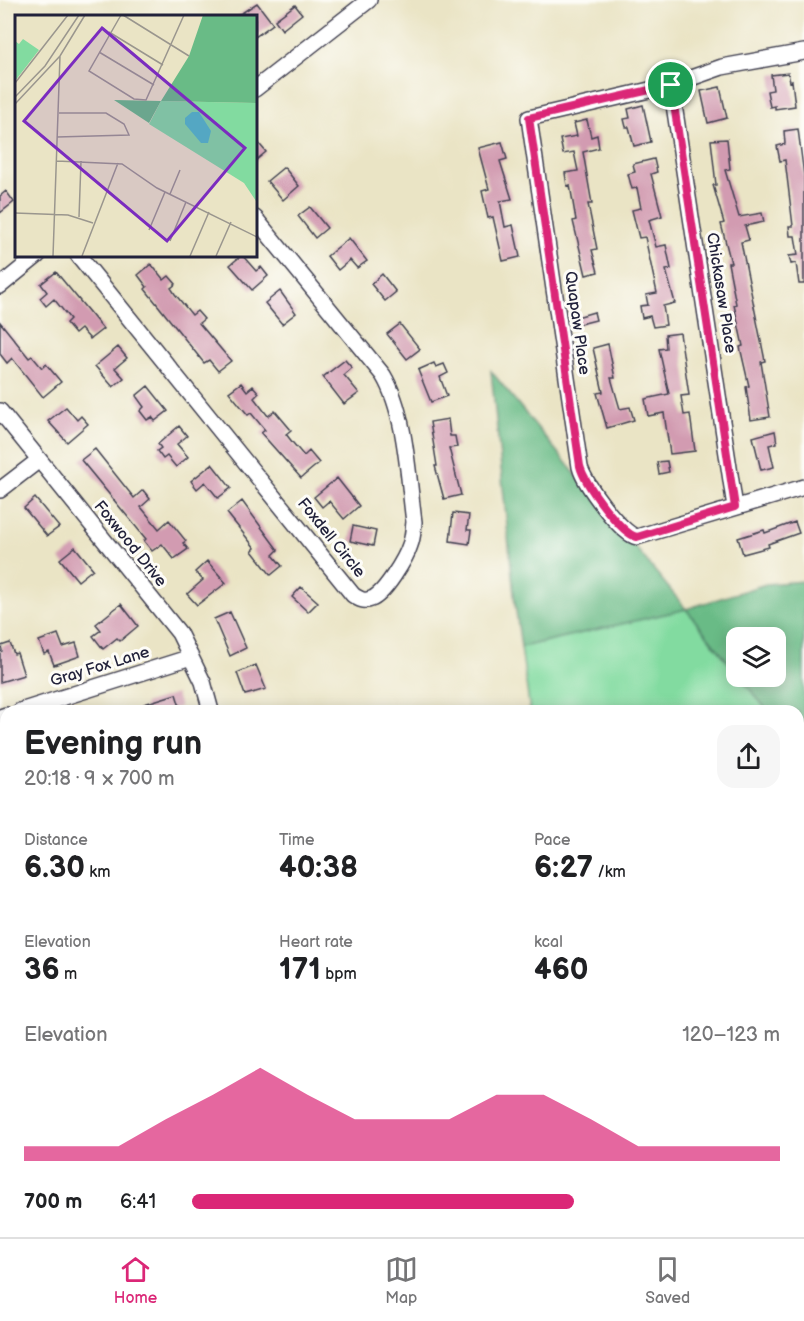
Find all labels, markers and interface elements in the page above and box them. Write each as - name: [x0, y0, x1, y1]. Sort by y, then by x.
- inset map: [15, 15, 256, 256]
- pin: [645, 59, 696, 110]
- icon: arrive: [654, 68, 687, 101]
- street label: Chickasaw Place: [702, 231, 740, 355]
- street label: Quapaw Place: [560, 270, 594, 377]
- street label: Foxdell Circle: [293, 494, 369, 582]
- street label: Foxwood Drive: [90, 497, 171, 591]
- map controls: [726, 627, 786, 687]
- button: layers: [726, 627, 786, 687]
- street label: Gray Fox Lane: [48, 643, 152, 691]
- text: Evening run: [24, 724, 202, 764]
- button: share: [717, 725, 780, 788]
- text: 20:18 · 9 × 700 m: [24, 767, 174, 791]
- text: Distance: [24, 831, 88, 850]
- text: Time: [279, 831, 314, 850]
- text: Pace: [534, 831, 570, 850]
- text: 6.30: [24, 850, 85, 886]
- text: 40:38: [279, 850, 358, 886]
- text: 6:27: [534, 850, 593, 886]
- text: km: [85, 863, 110, 882]
- text: /km: [593, 863, 626, 882]
- text: Elevation: [24, 933, 91, 952]
- text: Heart rate: [279, 933, 353, 952]
- text: kcal: [534, 933, 563, 952]
- text: 36: [24, 952, 60, 988]
- text: 171: [279, 952, 321, 988]
- text: 460: [534, 952, 589, 988]
- text: m: [60, 965, 77, 984]
- text: bpm: [321, 965, 357, 984]
- text: Elevation: [24, 1023, 107, 1047]
- text: 120–123 m: [682, 1023, 780, 1047]
- text: 700 m: [24, 1190, 82, 1214]
- text: 6:41: [120, 1190, 156, 1214]
- tab: Home: [114, 1253, 157, 1308]
- tab: Map: [385, 1253, 418, 1308]
- tab: Saved: [645, 1253, 690, 1308]

